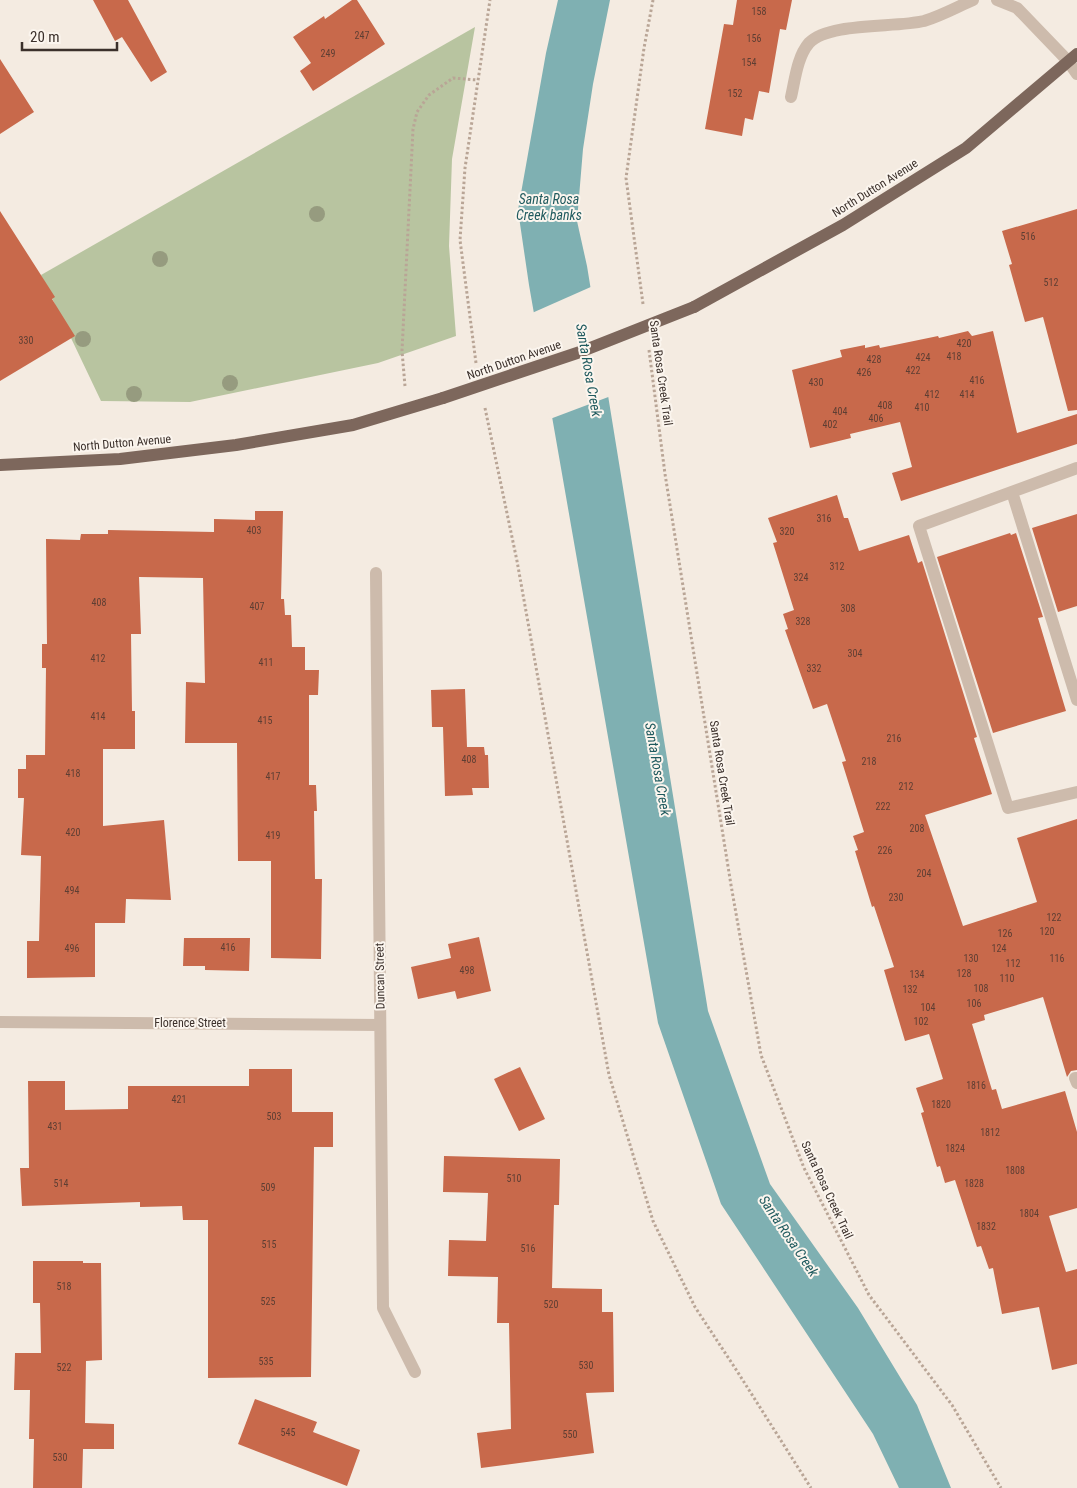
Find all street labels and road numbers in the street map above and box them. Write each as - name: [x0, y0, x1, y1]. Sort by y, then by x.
- street label: North Dutton Avenue: [830, 156, 921, 220]
- street label: Santa Rosa Creek Trail: [647, 319, 675, 427]
- street label: North Dutton Avenue: [465, 337, 563, 383]
- street label: North Dutton Avenue: [72, 432, 172, 454]
- street label: Santa Rosa Creek Trail: [707, 719, 737, 827]
- street label: Duncan Street: [372, 942, 388, 1009]
- street label: Florence Street: [154, 1016, 226, 1030]
- street label: Santa Rosa Creek Trail: [798, 1139, 856, 1241]

